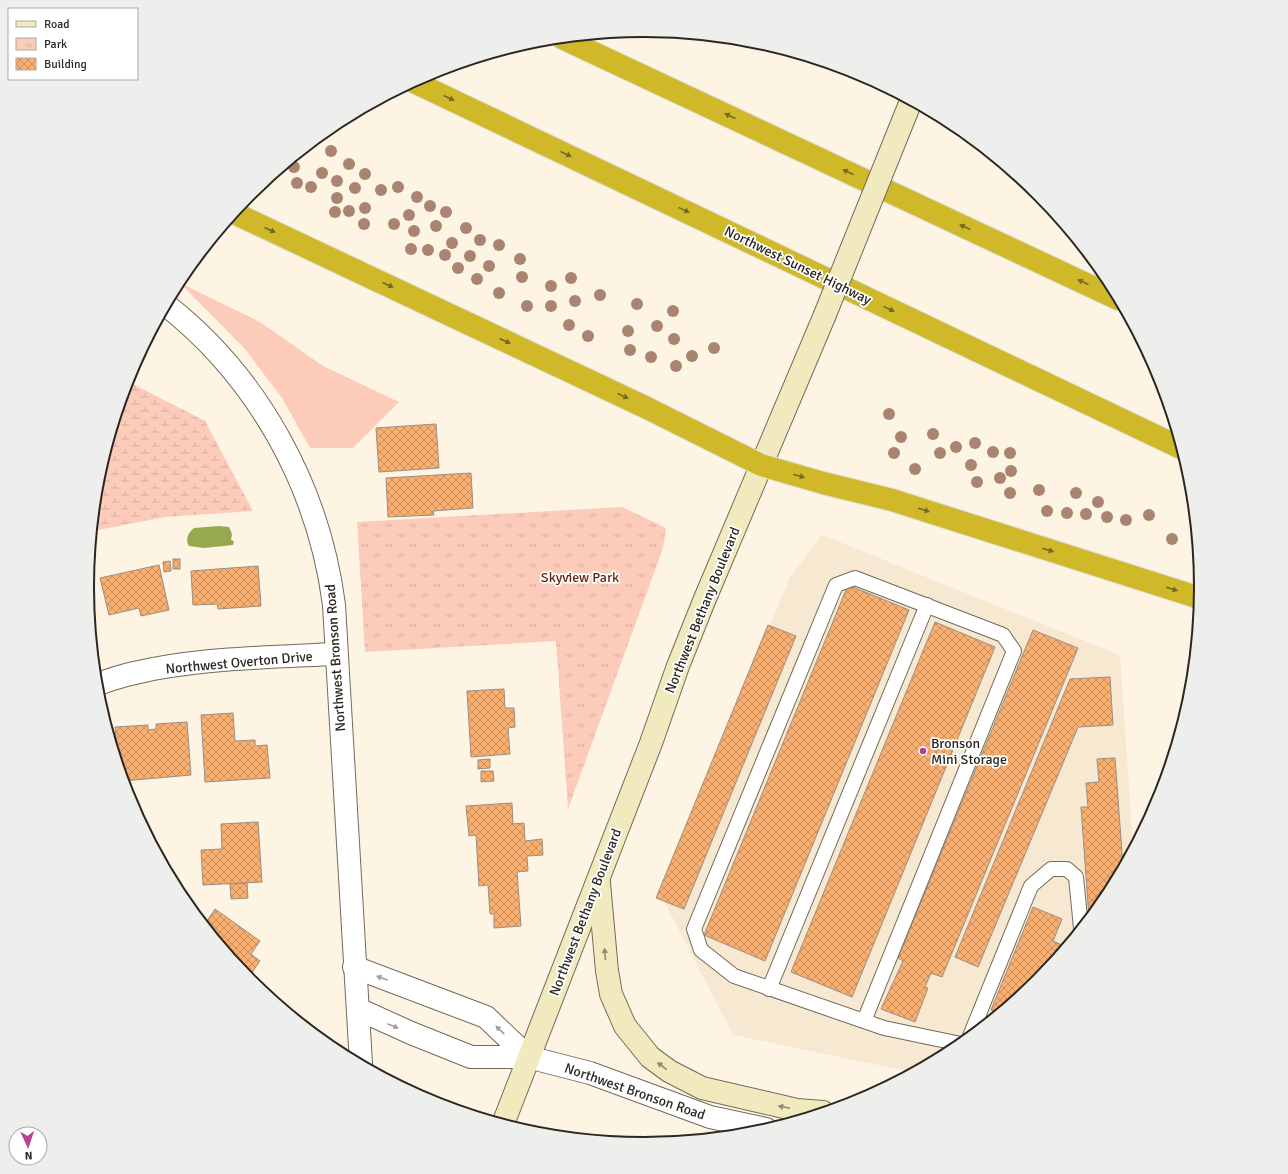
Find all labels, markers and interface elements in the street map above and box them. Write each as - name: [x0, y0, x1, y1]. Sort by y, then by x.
- legend: [8, 8, 138, 80]
- text: Road: [44, 17, 70, 32]
- text: Park: [44, 37, 67, 52]
- text: Building: [44, 57, 87, 72]
- one-way arrow: [443, 95, 455, 101]
- one-way arrow: [724, 113, 736, 120]
- one-way arrow: [561, 151, 572, 157]
- one-way arrow: [842, 169, 853, 175]
- one-way arrow: [678, 207, 689, 213]
- street label: Northwest Sunset Highway: [722, 222, 874, 309]
- one-way arrow: [960, 224, 971, 230]
- one-way arrow: [264, 227, 276, 233]
- one-way arrow: [1077, 279, 1089, 285]
- one-way arrow: [382, 282, 393, 288]
- one-way arrow: [884, 306, 895, 312]
- one-way arrow: [500, 338, 511, 344]
- one-way arrow: [617, 393, 628, 399]
- one-way arrow: [793, 473, 805, 479]
- one-way arrow: [918, 508, 930, 514]
- street label: Northwest Bethany Boulevard: [661, 525, 744, 696]
- one-way arrow: [1042, 547, 1054, 553]
- park label: Skyview Park: [541, 569, 619, 586]
- street label: Northwest Bronson Road: [322, 584, 349, 732]
- one-way arrow: [1166, 586, 1178, 592]
- street label: Northwest Overton Drive: [165, 648, 313, 677]
- place label: Bronson Mini Storage: [931, 735, 1007, 768]
- marker: Bronson Mini Storage: [918, 746, 928, 756]
- street label: Northwest Bethany Boulevard: [546, 826, 625, 998]
- one-way arrow: [602, 948, 609, 960]
- one-way arrow: [376, 975, 388, 981]
- one-way arrow: [387, 1023, 399, 1029]
- one-way arrow: [495, 1025, 505, 1035]
- street label: Northwest Bronson Road: [562, 1059, 707, 1124]
- one-way arrow: [657, 1062, 667, 1070]
- one-way arrow: [778, 1104, 790, 1110]
- north arrow: [8, 1126, 48, 1166]
- text: N: [24, 1149, 33, 1162]

